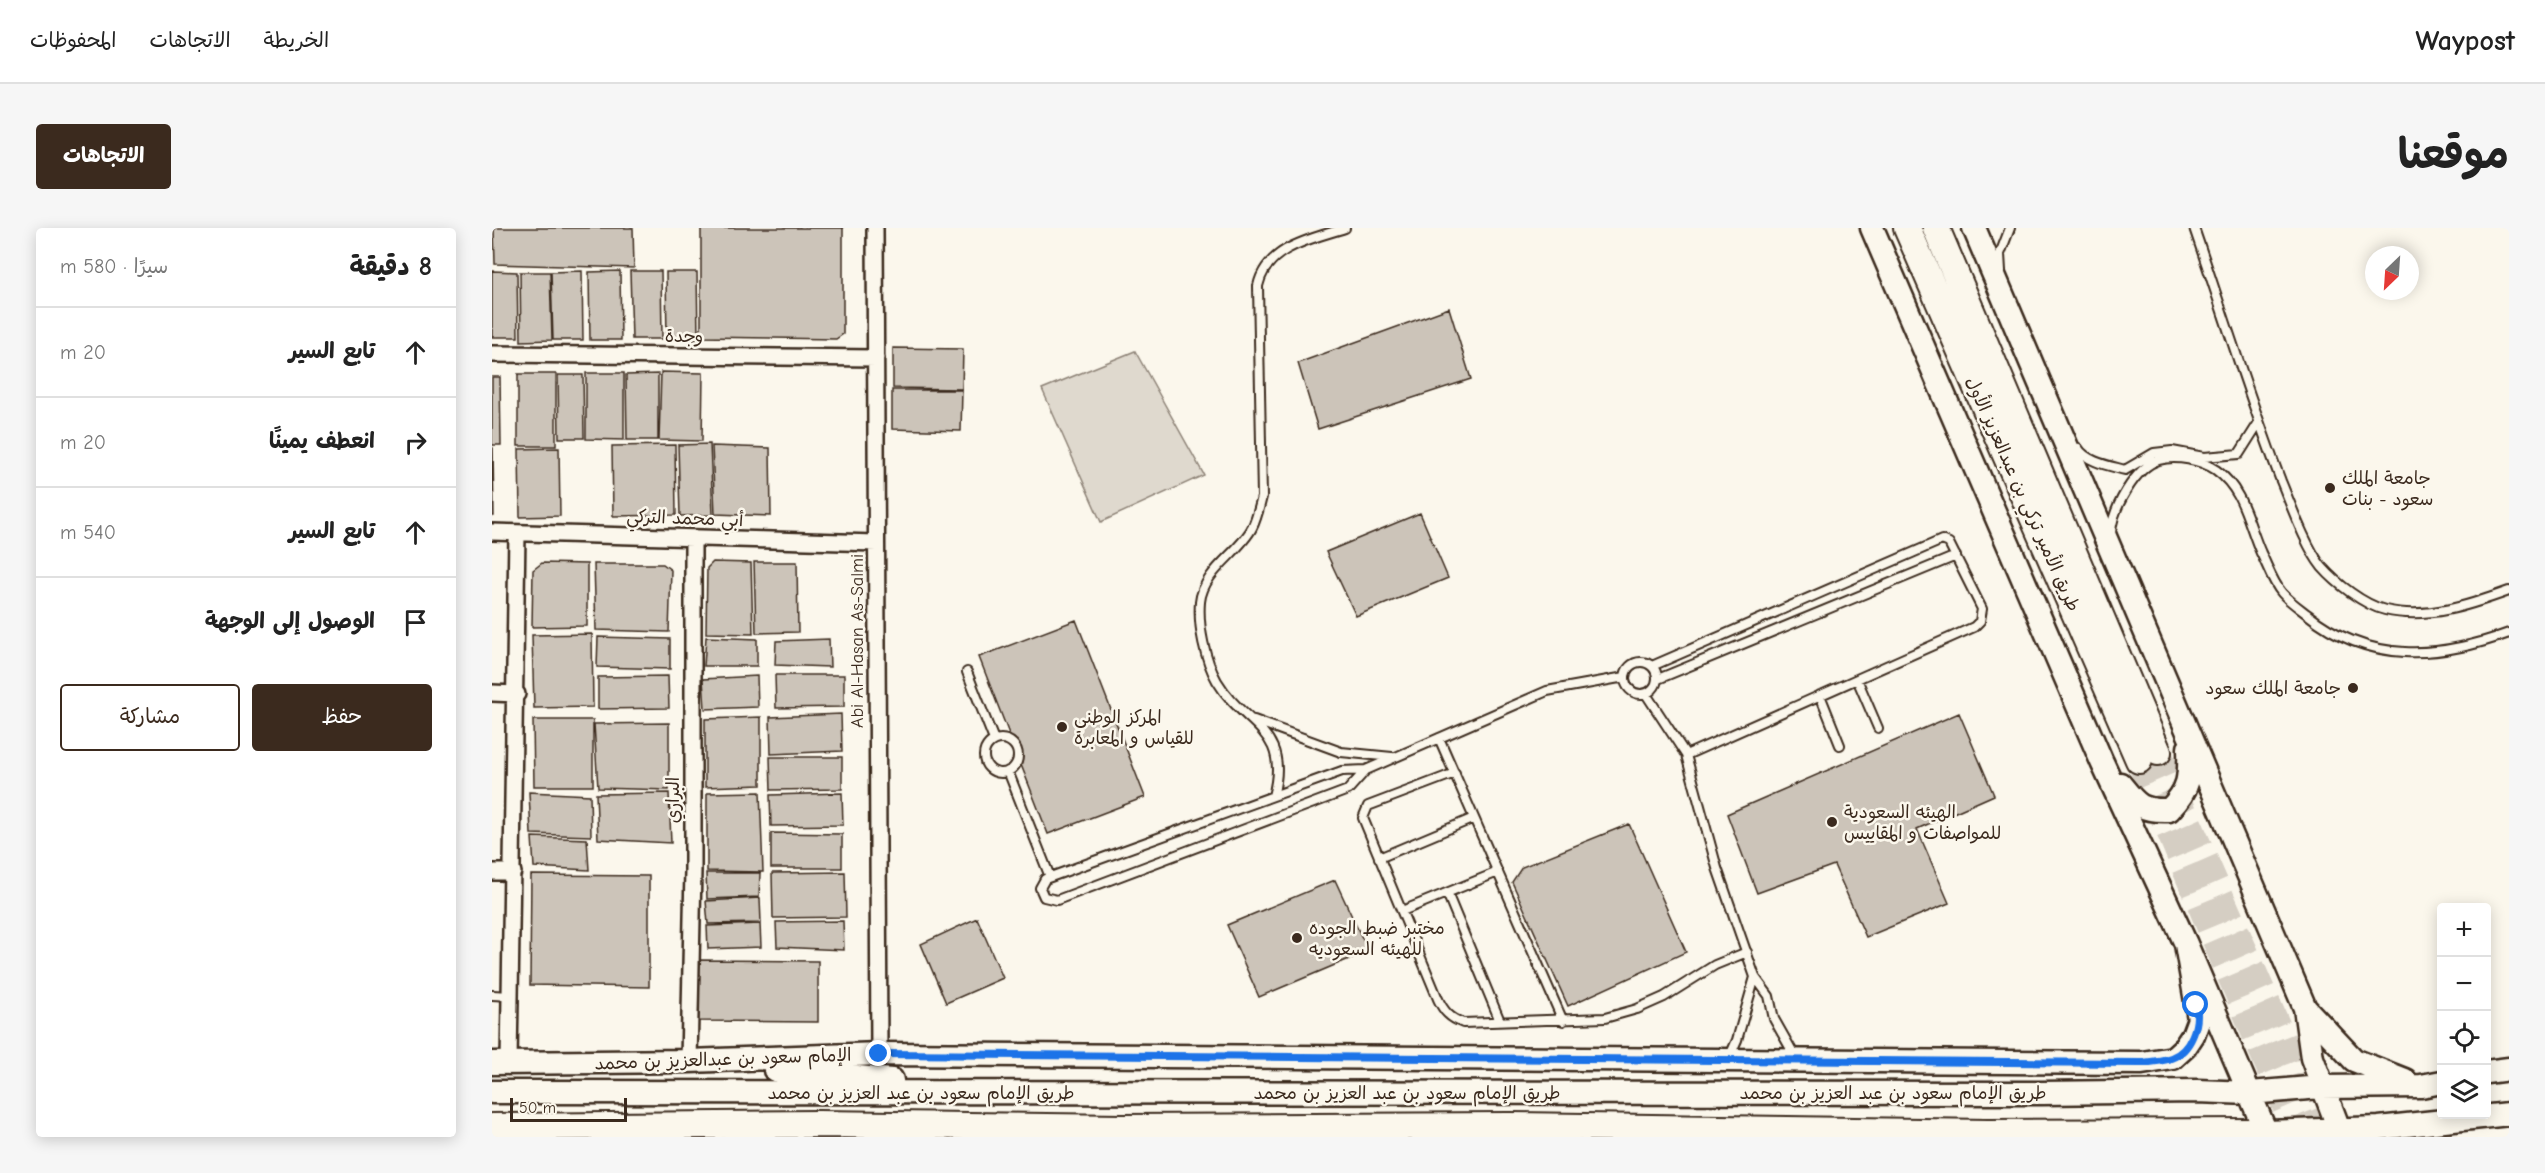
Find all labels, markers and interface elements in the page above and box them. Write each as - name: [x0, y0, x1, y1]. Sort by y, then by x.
- text: Waypost: [2415, 25, 2515, 57]
- text: المحفوظات: [30, 28, 116, 52]
- text: الاتجاهات: [149, 28, 231, 52]
- text: الخريطة: [264, 28, 329, 52]
- button: الاتجاهات: [36, 124, 171, 189]
- text: موقعنا: [2398, 130, 2509, 179]
- north arrow: [2365, 246, 2419, 300]
- text: 8 دقيقة: [349, 252, 432, 282]
- text: سيرًا · 580 m: [60, 255, 168, 278]
- street label: وجدة: [665, 326, 703, 347]
- icon: ahead: [399, 336, 432, 369]
- text: تابع السير: [289, 338, 375, 364]
- text: 20 m: [60, 341, 106, 364]
- street label: طريق الأمير تركي بن عبدالعزيز الأول: [1957, 373, 2086, 617]
- icon: right: [399, 426, 432, 459]
- text: انعطف يمينًا: [269, 428, 375, 454]
- text: 20 m: [60, 431, 106, 454]
- place label: جامعة الملك سعود - بنات: [2342, 468, 2433, 511]
- marker: جامعة الملك سعود - بنات: [2323, 481, 2337, 495]
- street label: أبي محمد التركي: [626, 506, 744, 536]
- icon: ahead: [399, 516, 432, 549]
- text: تابع السير: [289, 518, 375, 544]
- text: 540 m: [60, 521, 116, 544]
- street label: Abi Al-Hasan As-Salmi: [847, 554, 868, 728]
- icon: arrive: [399, 606, 432, 639]
- text: الوصول إلى الوجهة: [205, 608, 375, 634]
- place label: جامعة الملك سعود: [2205, 678, 2341, 700]
- marker: جامعة الملك سعود: [2346, 681, 2360, 695]
- button: مشاركة: [60, 684, 240, 751]
- button: حفظ: [252, 684, 432, 751]
- place label: المركز الوطني للقياس و المعابرة: [1074, 707, 1194, 749]
- marker: المركز الوطني للقياس و المعابرة: [1055, 720, 1069, 734]
- street label: البراري: [663, 777, 686, 823]
- place label: الهيئه السعودية للمواصفات و المقاييس: [1844, 802, 2001, 844]
- marker: الهيئه السعودية للمواصفات و المقاييس: [1825, 815, 1839, 829]
- map controls: [2437, 903, 2491, 1119]
- button: +: [2437, 903, 2491, 957]
- place label: مختبر ضبط الجوده للهيئه السعوديه: [1309, 918, 1445, 961]
- marker: مختبر ضبط الجوده للهيئه السعوديه: [1290, 931, 1304, 945]
- button: −: [2437, 957, 2491, 1011]
- route start: [2182, 991, 2208, 1017]
- button: locate: [2437, 1011, 2491, 1065]
- route end: [865, 1040, 891, 1066]
- street label: الإمام سعود بن عبدالعزيز بن محمد: [594, 1045, 852, 1077]
- button: layers: [2437, 1065, 2491, 1119]
- street label: طريق الإمام سعود بن عبد العزيز بن محمد: [768, 1083, 1074, 1107]
- street label: طريق الإمام سعود بن عبد العزيز بن محمد: [1254, 1083, 1560, 1107]
- street label: طريق الإمام سعود بن عبد العزيز بن محمد: [1740, 1083, 2046, 1107]
- scale bar: [510, 1095, 627, 1122]
- text: 50 m: [519, 1099, 556, 1117]

